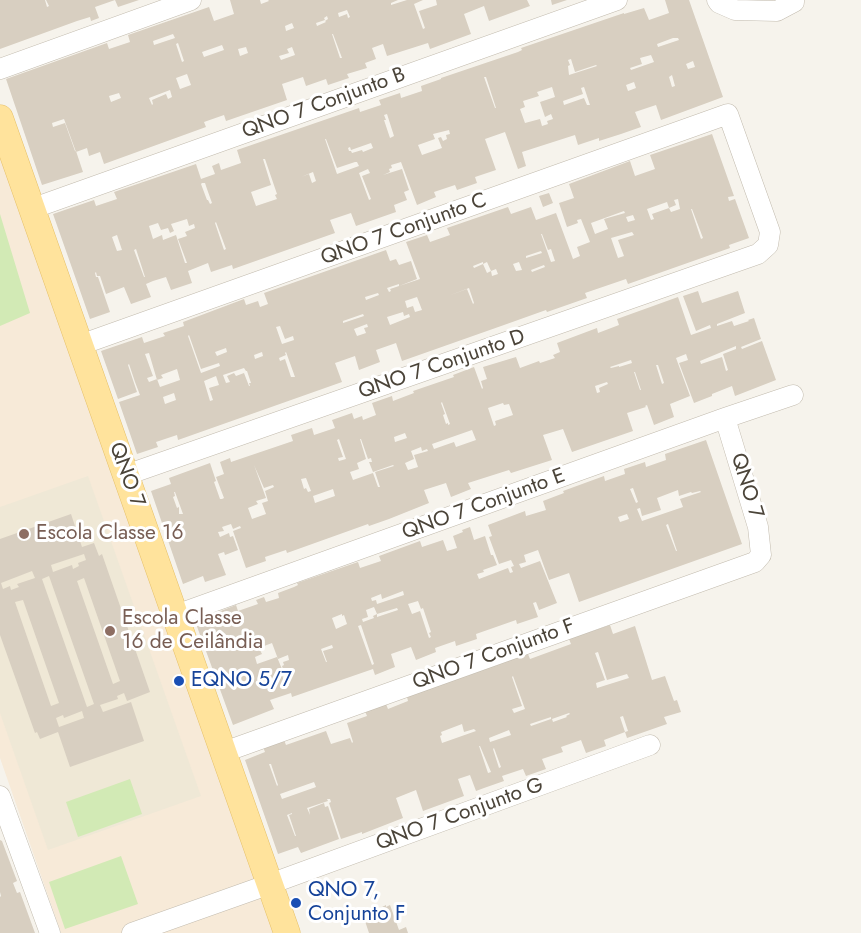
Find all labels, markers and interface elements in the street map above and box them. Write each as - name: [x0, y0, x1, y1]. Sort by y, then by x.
- street label: QNO 7 Conjunto B: [239, 63, 409, 145]
- street label: QNO 7 Conjunto C: [318, 188, 490, 272]
- street label: QNO 7 Conjunto D: [355, 325, 529, 405]
- street label: QNO 7: [103, 439, 149, 511]
- street label: QNO 7: [724, 450, 768, 522]
- street label: QNO 7 Conjunto E: [399, 464, 569, 546]
- place label: Escola Classe 16: [36, 521, 184, 547]
- marker: Escola Classe 16: [17, 527, 31, 541]
- place label: Escola Classe 16 de Ceilândia: [122, 606, 263, 656]
- street label: QNO 7 Conjunto F: [410, 614, 578, 696]
- marker: Escola Classe 16 de Ceilândia: [103, 624, 117, 638]
- place label: EQNO 5/7: [191, 668, 292, 694]
- marker: EQNO 5/7: [172, 674, 186, 688]
- street label: QNO 7 Conjunto G: [373, 773, 547, 857]
- place label: QNO 7, Conjunto F: [308, 878, 405, 928]
- marker: QNO 7, Conjunto F: [289, 896, 303, 910]

